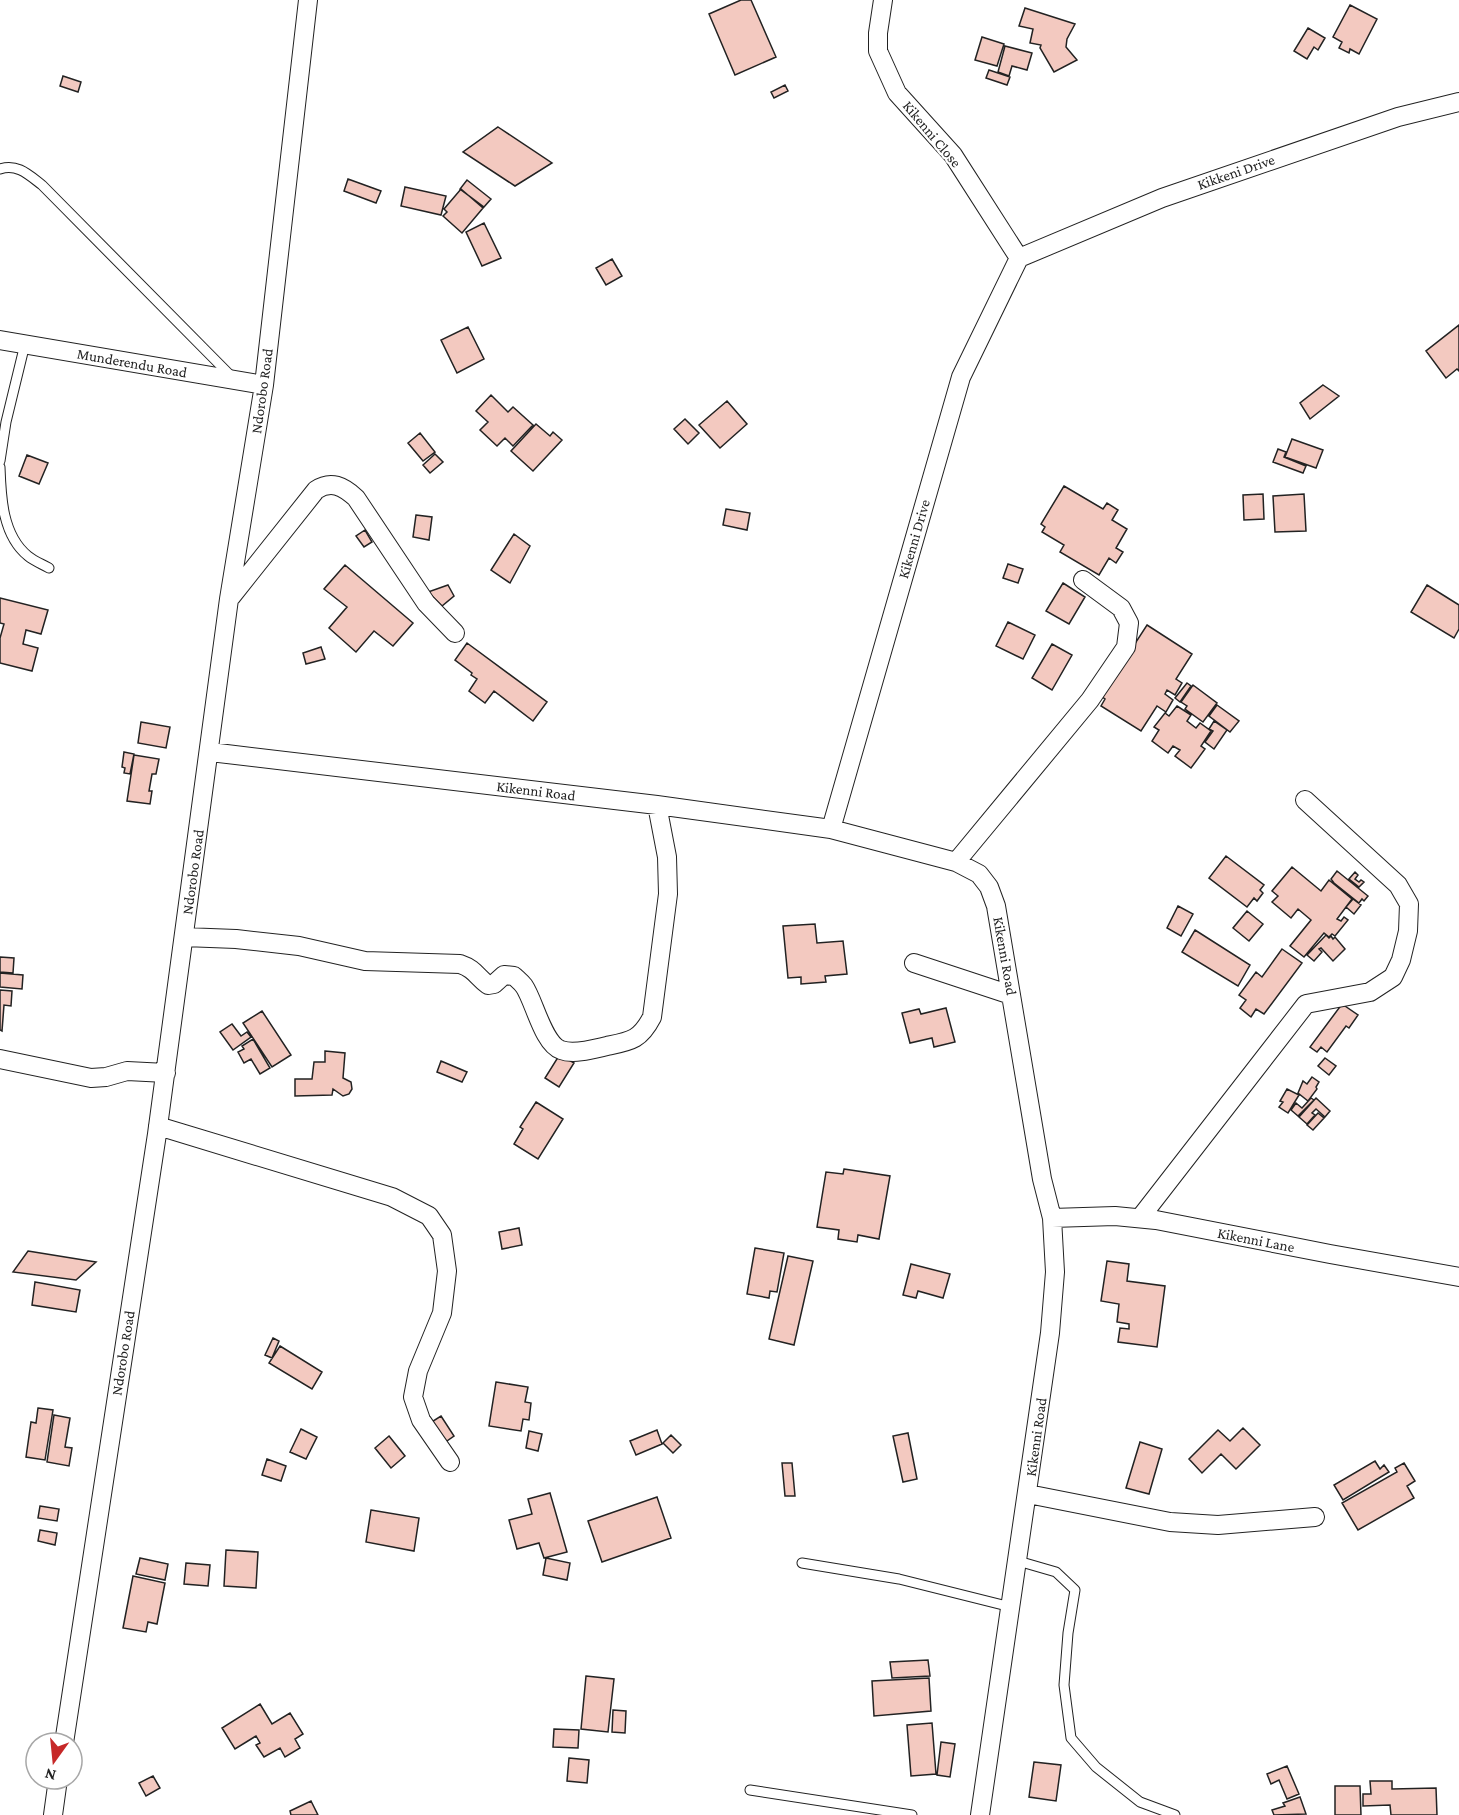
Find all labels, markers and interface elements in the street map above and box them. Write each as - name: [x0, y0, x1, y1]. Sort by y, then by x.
- street label: Kikenni Close: [900, 98, 965, 171]
- street label: Kikkeni Drive: [1195, 151, 1277, 193]
- street label: Munderendu Road: [76, 345, 188, 381]
- street label: Ndorobo Road: [248, 347, 276, 435]
- street label: Kikenni Drive: [895, 497, 933, 580]
- street label: Kikenni Road: [496, 778, 577, 804]
- street label: Ndorobo Road: [179, 828, 207, 916]
- street label: Kikenni Road: [990, 915, 1020, 997]
- street label: Kikenni Lane: [1216, 1225, 1296, 1255]
- street label: Ndorobo Road: [108, 1309, 138, 1397]
- street label: Kikenni Road: [1023, 1396, 1049, 1477]
- north arrow: [24, 1731, 84, 1791]
- text: N: [43, 1765, 58, 1785]

